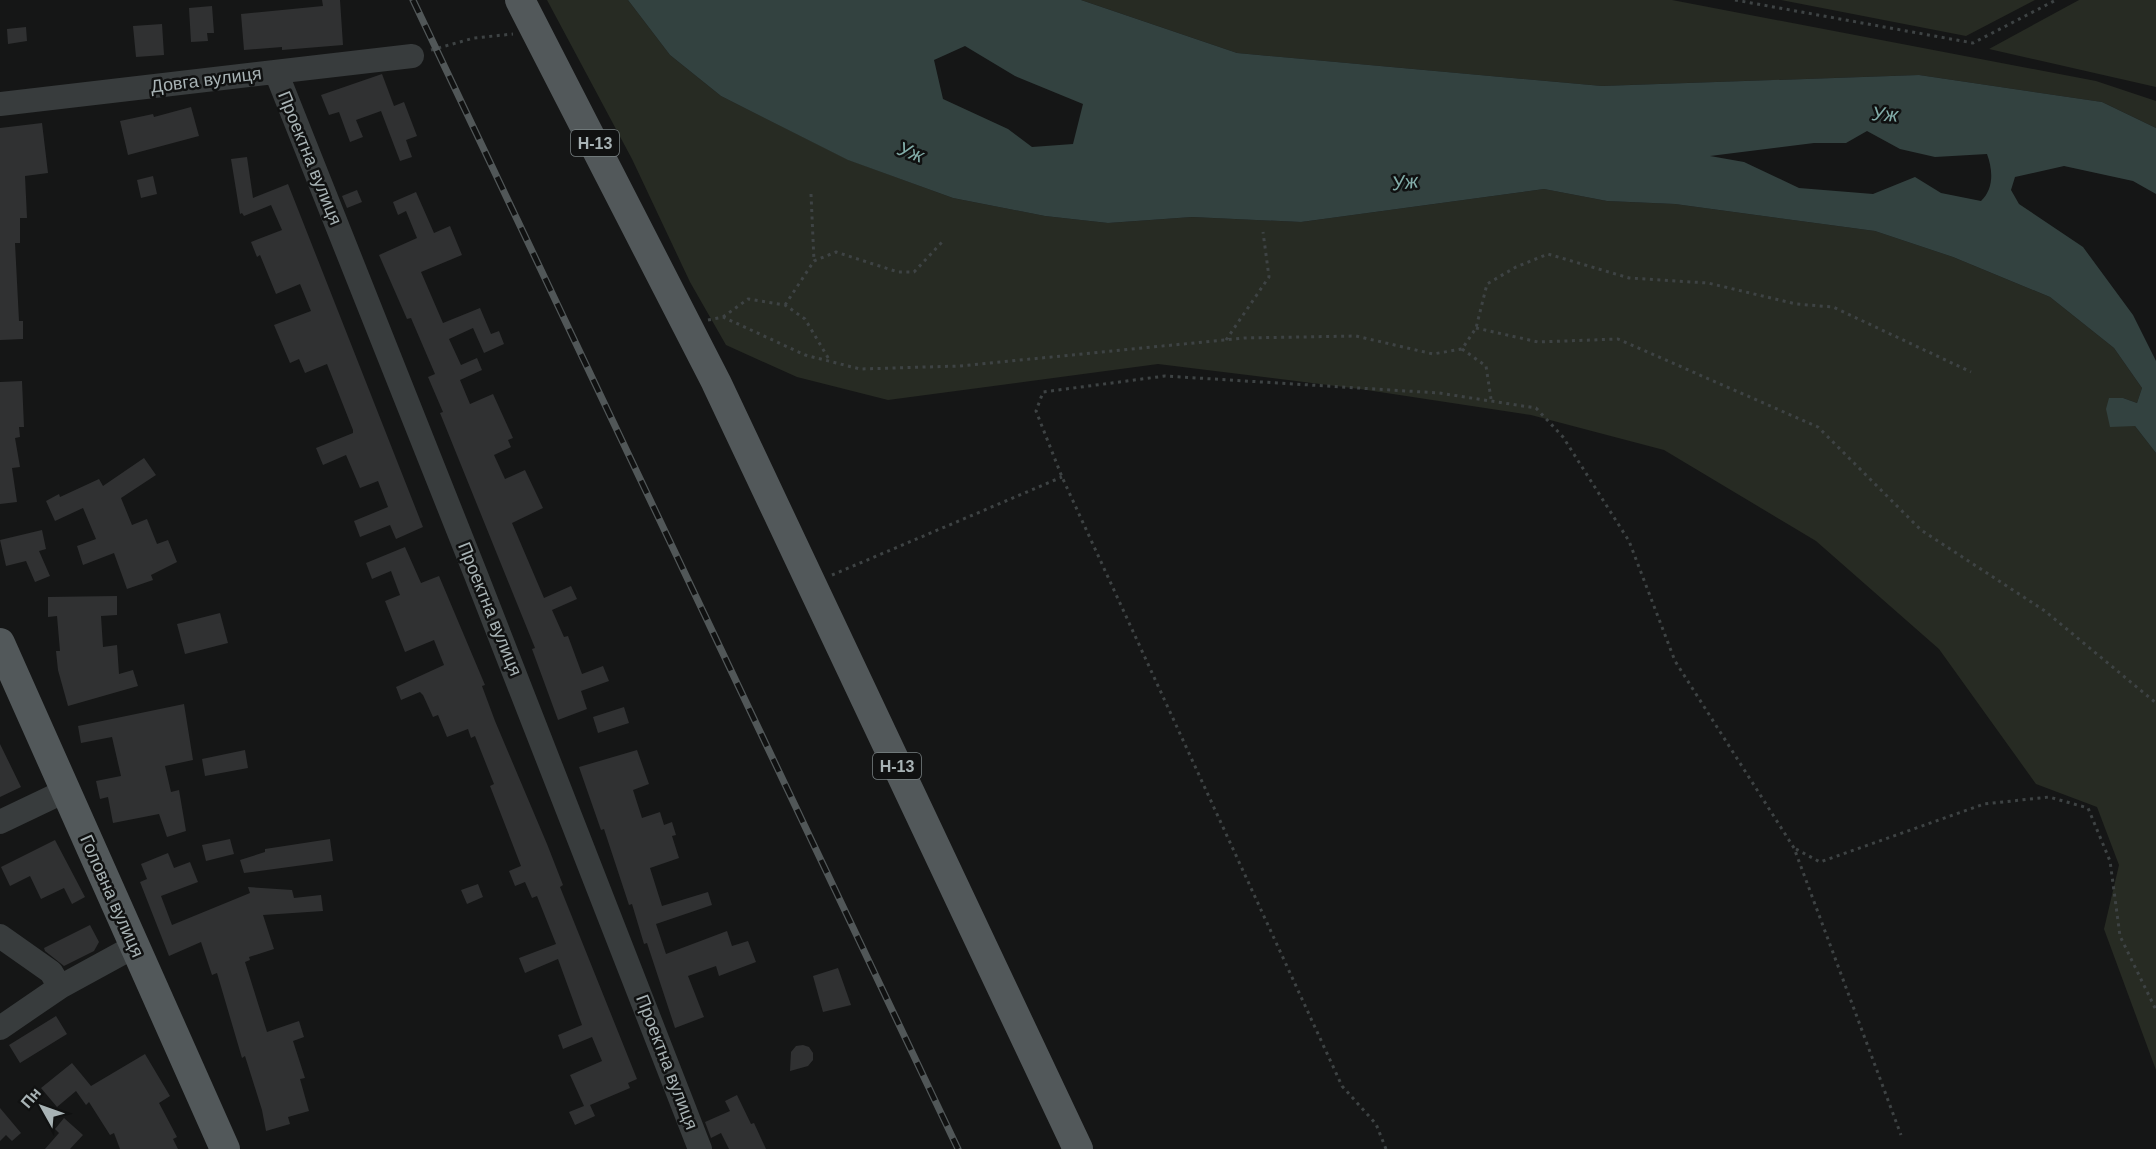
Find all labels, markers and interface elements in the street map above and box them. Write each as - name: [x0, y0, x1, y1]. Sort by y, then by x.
- street label: Довга вулиця: [149, 63, 263, 97]
- street label: Проектна вулиця: [274, 88, 346, 228]
- water label: Уж: [1870, 102, 1900, 126]
- road number: Н-13: [571, 130, 619, 156]
- water label: Уж: [894, 137, 928, 167]
- water label: Уж: [1390, 169, 1421, 195]
- street label: Проектна вулиця: [454, 539, 526, 679]
- road number: Н-13: [873, 753, 921, 779]
- street label: Головна вулиця: [76, 832, 148, 960]
- street label: Проектна вулиця: [632, 992, 702, 1132]
- north arrow: [12, 1077, 72, 1137]
- text: Пн: [18, 1084, 44, 1111]

